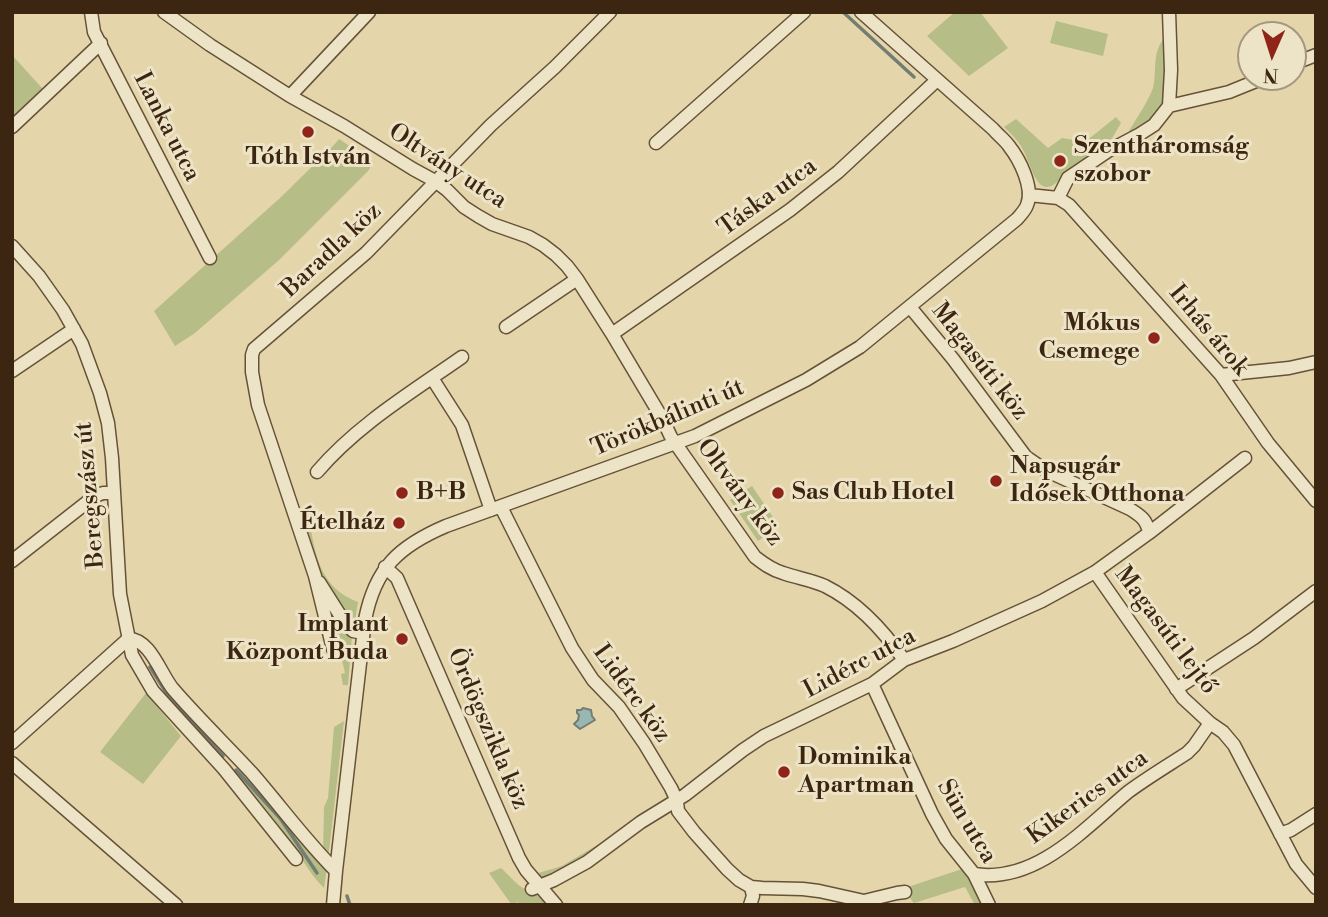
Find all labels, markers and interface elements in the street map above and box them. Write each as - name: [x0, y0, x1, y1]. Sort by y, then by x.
- north arrow: [1237, 21, 1307, 91]
- text: N: [1263, 63, 1279, 87]
- street label: Lanka utca: [126, 68, 206, 186]
- street label: Oltvány utca: [382, 118, 512, 216]
- marker: Tóth István: [300, 124, 316, 140]
- place label: Szentháromság szobor: [1074, 133, 1248, 189]
- place label: Tóth István: [246, 144, 370, 172]
- street label: Táska utca: [713, 153, 823, 243]
- marker: Szentháromság szobor: [1052, 153, 1068, 169]
- street label: Baradla köz: [276, 197, 388, 305]
- street label: Irhás árok: [1162, 280, 1254, 382]
- street label: Magasúti köz: [924, 298, 1034, 426]
- place label: Mókus Csemege: [1039, 310, 1140, 366]
- marker: Mókus Csemege: [1146, 330, 1162, 346]
- street label: Törökbálinti út: [587, 374, 749, 464]
- street label: Beregszász út: [70, 421, 112, 569]
- street label: Oltvány köz: [689, 434, 789, 552]
- place label: Napsugár Idősek Otthona: [1010, 453, 1185, 509]
- marker: Napsugár Idősek Otthona: [988, 473, 1004, 489]
- place label: B+B: [416, 479, 466, 507]
- place label: Sas Club Hotel: [792, 479, 954, 507]
- marker: B+B: [394, 485, 410, 501]
- marker: Sas Club Hotel: [770, 485, 786, 501]
- place label: Ételház: [300, 509, 385, 537]
- marker: Ételház: [391, 515, 407, 531]
- street label: Magasúti lejtő: [1108, 562, 1222, 700]
- place label: Implant Központ Buda: [226, 611, 388, 667]
- street label: Lidérc utca: [799, 622, 921, 706]
- marker: Implant Központ Buda: [394, 631, 410, 647]
- street label: Lidérc köz: [586, 639, 676, 749]
- street label: Ördögszikla köz: [440, 644, 534, 814]
- place label: Dominika Apartman: [798, 744, 914, 800]
- street label: Kikerics utca: [1022, 745, 1154, 851]
- marker: Dominika Apartman: [776, 764, 792, 780]
- street label: Sün utca: [930, 775, 1002, 869]

